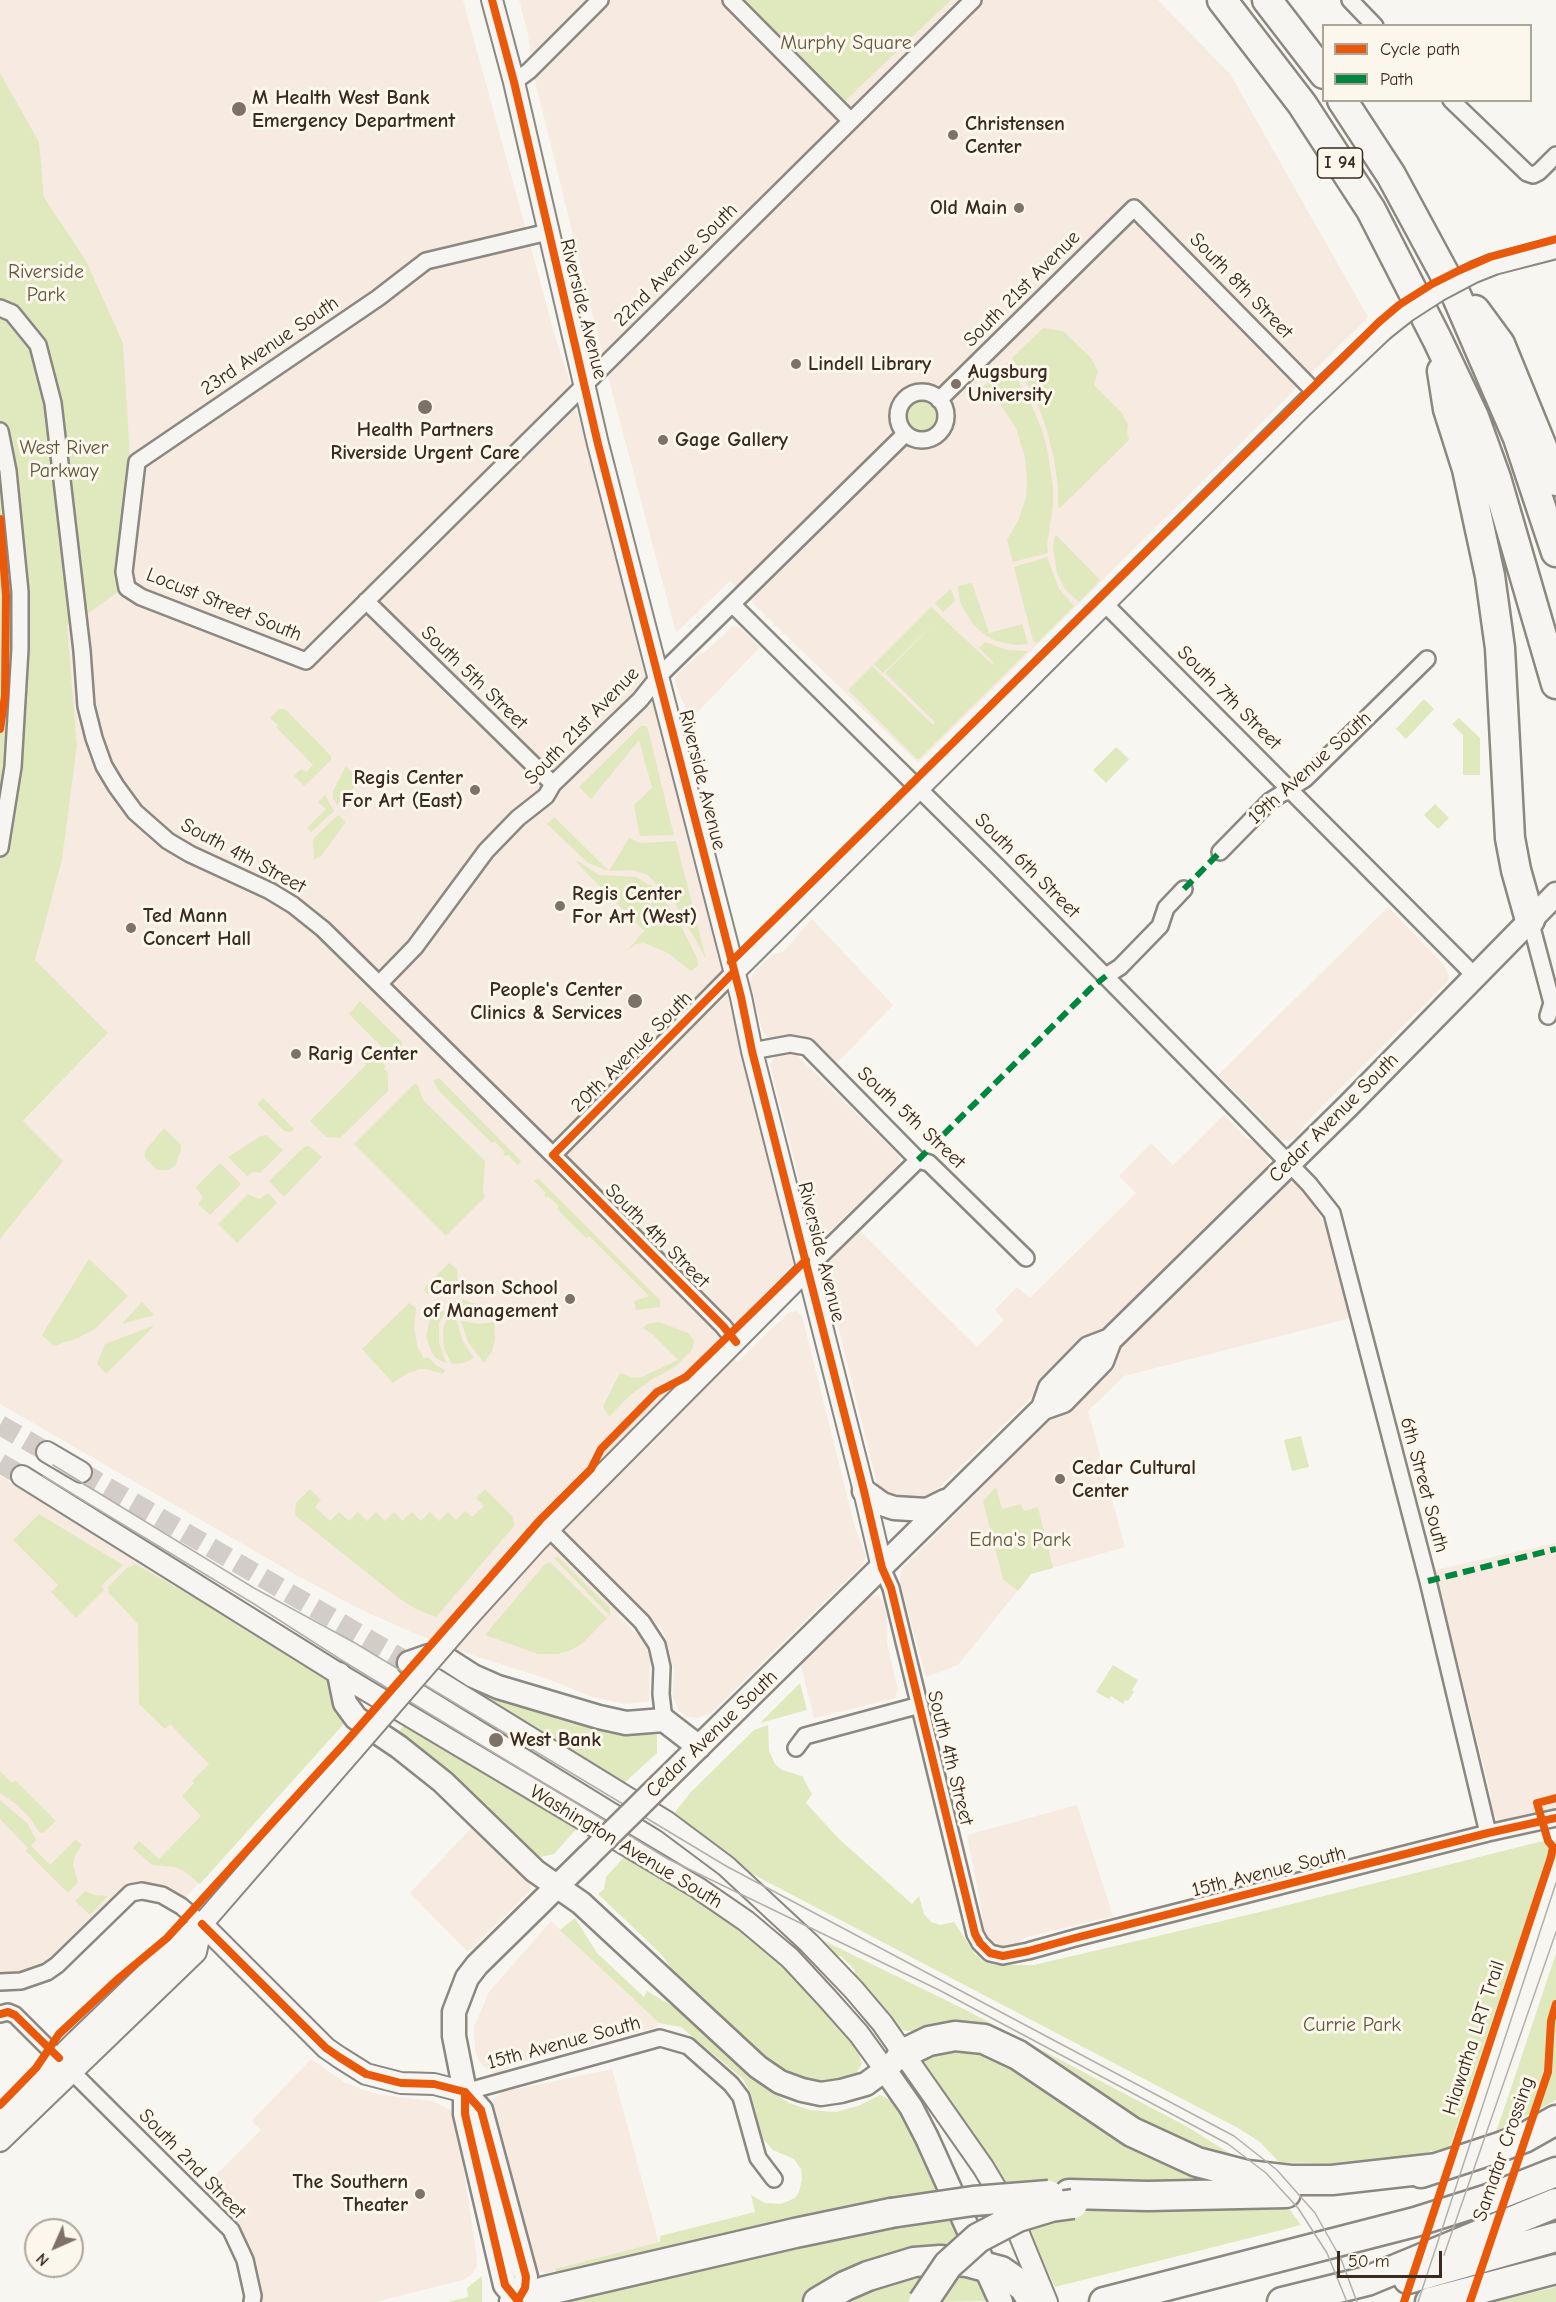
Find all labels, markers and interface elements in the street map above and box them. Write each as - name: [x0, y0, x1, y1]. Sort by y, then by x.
- legend: [1322, 24, 1532, 102]
- park label: Murphy Square: [780, 31, 912, 55]
- text: Cycle path: [1380, 39, 1460, 60]
- text: Path: [1380, 69, 1413, 90]
- place label: M Health West Bank Emergency Department: [252, 86, 455, 133]
- marker: M Health West Bank Emergency Department: [230, 100, 248, 118]
- place label: Christensen Center: [965, 112, 1065, 159]
- marker: Christensen Center: [946, 128, 960, 142]
- road number: I 94: [1318, 148, 1362, 178]
- place label: Old Main: [930, 196, 1007, 220]
- street label: 22nd Avenue South: [609, 198, 743, 332]
- marker: Old Main: [1012, 201, 1026, 215]
- street label: South 21st Avenue: [959, 226, 1085, 352]
- street label: South 8th Street: [1184, 228, 1298, 344]
- street label: Riverside Avenue: [554, 237, 612, 381]
- park label: Riverside Park: [8, 260, 84, 307]
- street label: 23rd Avenue South: [197, 291, 343, 401]
- place label: Lindell Library: [808, 352, 931, 376]
- marker: Lindell Library: [789, 357, 803, 371]
- place label: Augsburg University: [968, 360, 1052, 407]
- marker: Augsburg University: [949, 377, 963, 391]
- marker: Health Partners Riverside Urgent Care: [416, 398, 434, 416]
- place label: Health Partners Riverside Urgent Care: [331, 418, 519, 465]
- place label: Gage Gallery: [675, 428, 788, 452]
- marker: Gage Gallery: [656, 433, 670, 447]
- park label: West River Parkway: [19, 436, 109, 483]
- street label: Locust Street South: [143, 563, 305, 647]
- street label: South 5th Street: [416, 621, 532, 735]
- street label: South 7th Street: [1172, 641, 1286, 755]
- street label: South 21st Avenue: [520, 662, 644, 790]
- street label: 19th Avenue South: [1243, 706, 1377, 830]
- street label: Riverside Avenue: [673, 708, 731, 852]
- place label: Regis Center For Art (East): [342, 766, 463, 813]
- marker: Regis Center For Art (East): [468, 783, 482, 797]
- street label: South 6th Street: [969, 808, 1085, 924]
- street label: South 4th Street: [177, 813, 309, 899]
- place label: Regis Center For Art (West): [572, 882, 697, 929]
- marker: Regis Center For Art (West): [553, 899, 567, 913]
- place label: Ted Mann Concert Hall: [143, 904, 251, 951]
- marker: Ted Mann Concert Hall: [124, 921, 138, 935]
- place label: People's Center Clinics & Services: [470, 978, 622, 1025]
- street label: 20th Avenue South: [566, 986, 698, 1118]
- marker: People's Center Clinics & Services: [626, 992, 644, 1010]
- place label: Rarig Center: [308, 1042, 417, 1066]
- marker: Rarig Center: [289, 1047, 303, 1061]
- street label: Cedar Avenue South: [1264, 1048, 1404, 1188]
- street label: South 5th Street: [852, 1062, 970, 1174]
- street label: South 4th Street: [600, 1179, 714, 1293]
- street label: Riverside Avenue: [792, 1180, 850, 1324]
- place label: Carlson School of Management: [423, 1276, 558, 1323]
- marker: Carlson School of Management: [563, 1292, 577, 1306]
- street label: 6th Street South: [1394, 1415, 1454, 1555]
- place label: Cedar Cultural Center: [1072, 1456, 1196, 1503]
- marker: Cedar Cultural Center: [1053, 1472, 1067, 1486]
- park label: Edna's Park: [969, 1528, 1071, 1552]
- street label: Cedar Avenue South: [641, 1665, 783, 1803]
- street label: South 4th Street: [922, 1688, 978, 1828]
- place label: West Bank: [510, 1728, 601, 1752]
- marker: West Bank: [487, 1731, 505, 1749]
- street label: Washington Avenue South: [525, 1780, 727, 1914]
- street label: 15th Avenue South: [1190, 1841, 1348, 1903]
- street label: Hiawatha LRT Trail: [1438, 1958, 1510, 2118]
- street label: 15th Avenue South: [485, 2011, 643, 2075]
- park label: Currie Park: [1303, 2013, 1401, 2037]
- street label: Samatar Crossing: [1468, 2073, 1540, 2225]
- street label: South 2nd Street: [133, 2104, 251, 2224]
- place label: The Southern Theater: [293, 2170, 408, 2217]
- marker: The Southern Theater: [413, 2187, 427, 2201]
- north arrow: [24, 2218, 84, 2278]
- scale bar: [1340, 2239, 1445, 2277]
- text: N: [33, 2249, 53, 2269]
- text: 50 m: [1348, 2251, 1390, 2272]

